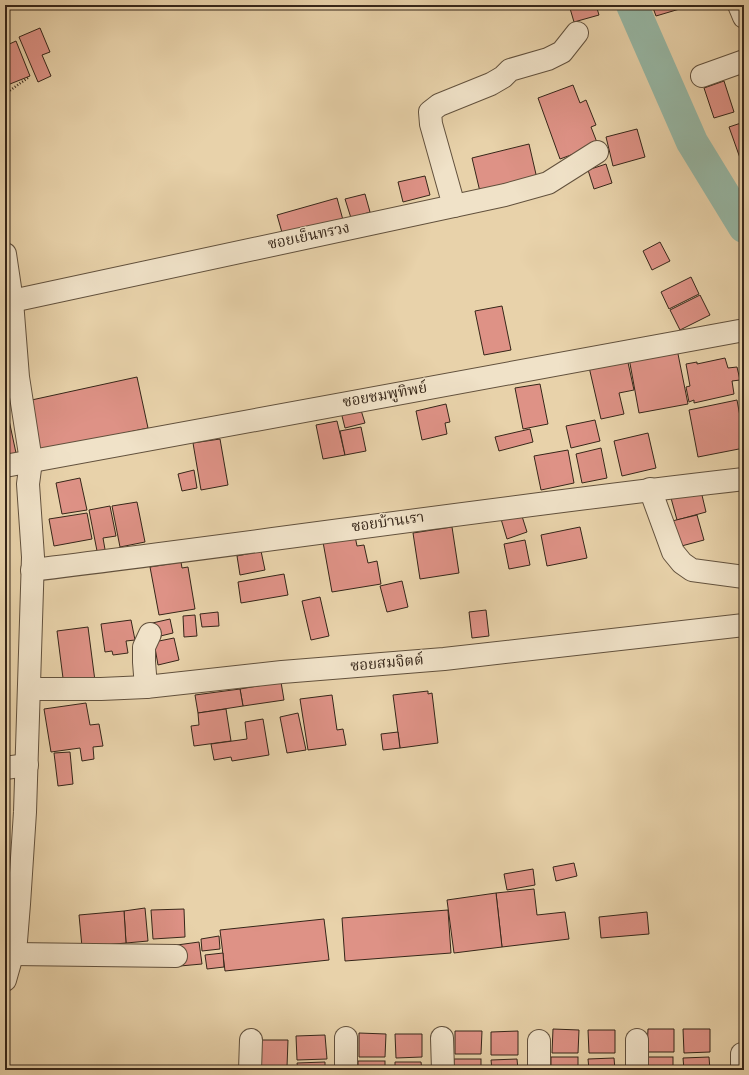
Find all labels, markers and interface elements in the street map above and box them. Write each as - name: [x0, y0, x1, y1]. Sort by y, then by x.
- street label: ซอยเย็นทรวง: [266, 218, 351, 253]
- street label: ซอยชมพูทิพย์: [341, 377, 429, 412]
- street label: ซอยบ้านเรา: [350, 507, 425, 536]
- street label: ซอยสมจิตต์: [349, 649, 424, 675]

